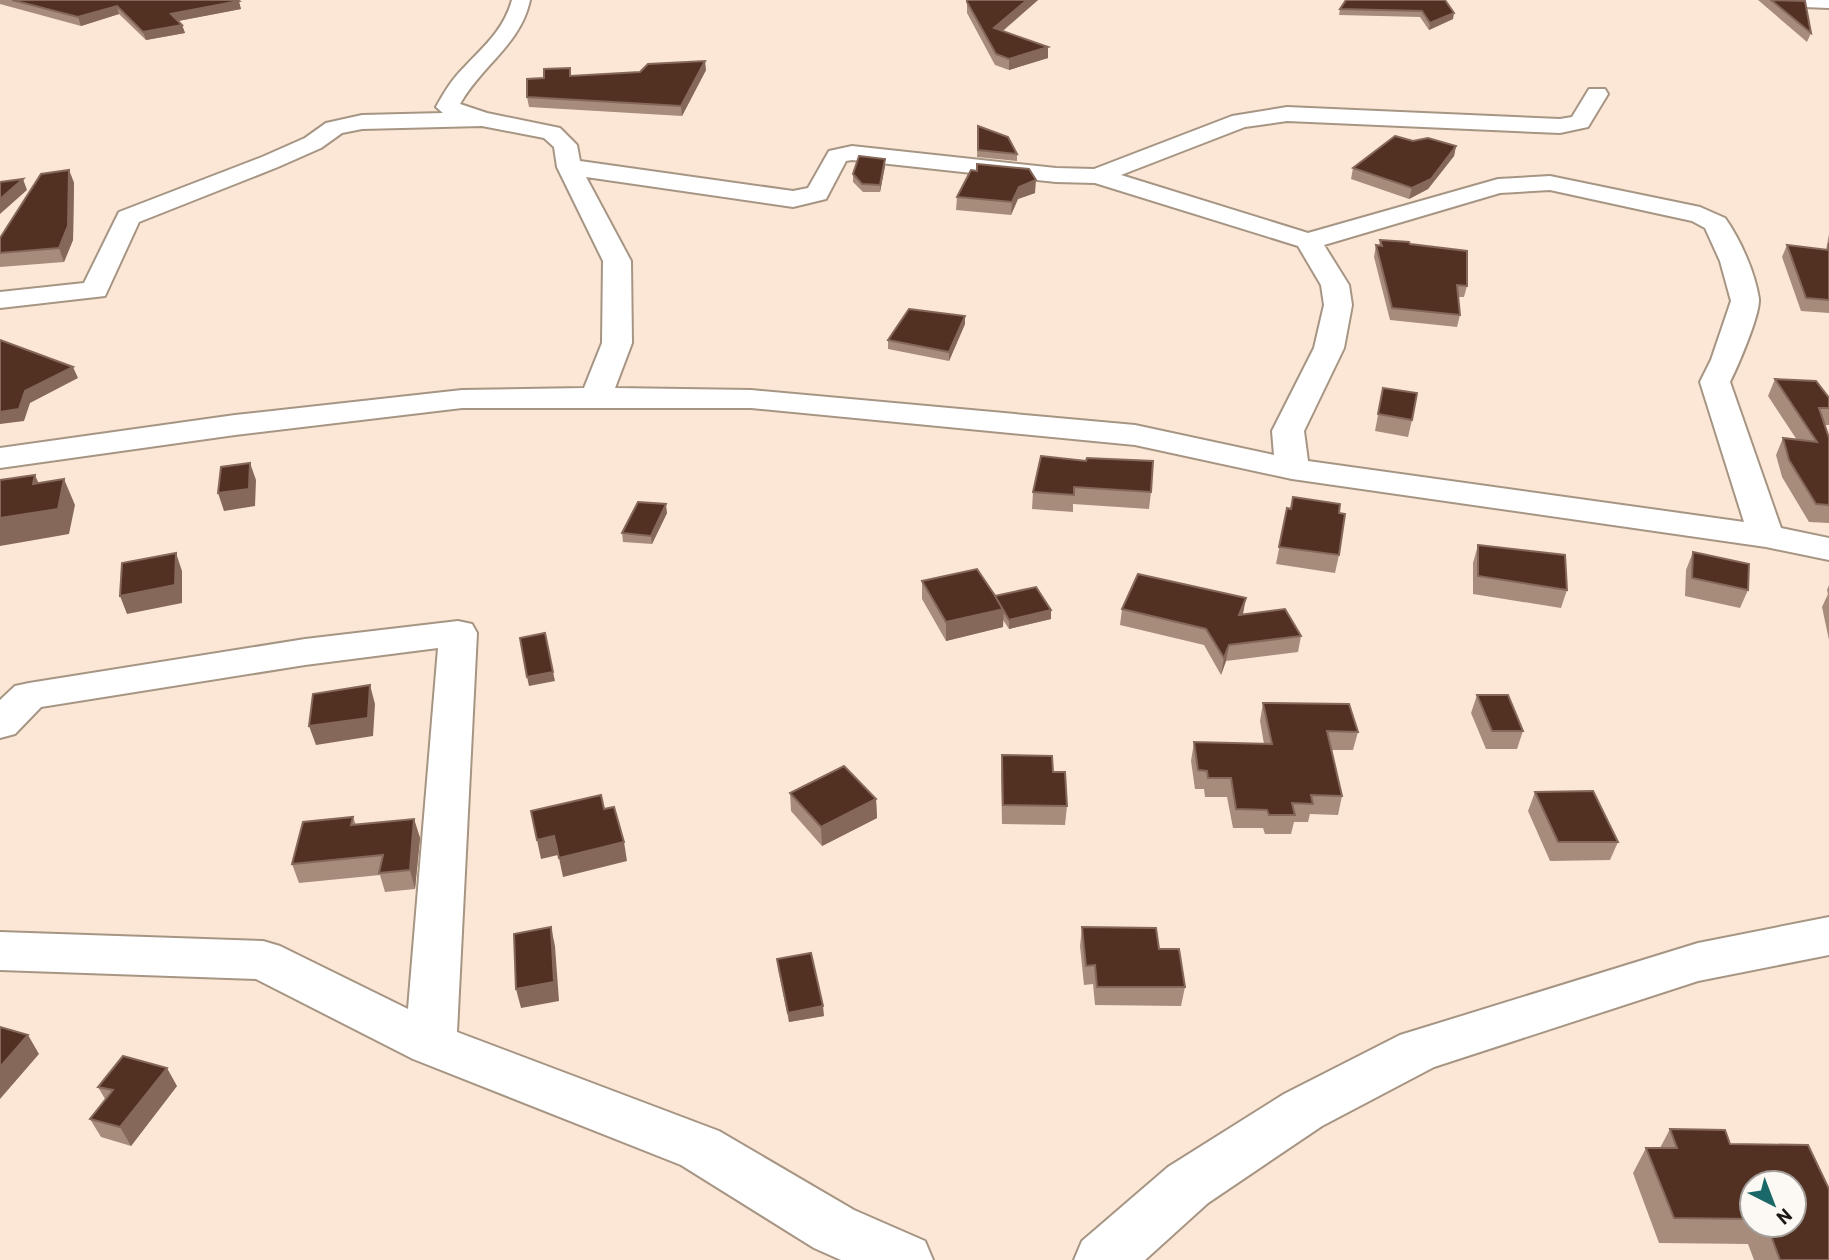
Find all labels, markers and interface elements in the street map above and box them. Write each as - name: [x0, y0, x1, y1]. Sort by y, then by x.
- north arrow: [1738, 1169, 1808, 1239]
- text: N: [1772, 1204, 1797, 1230]

